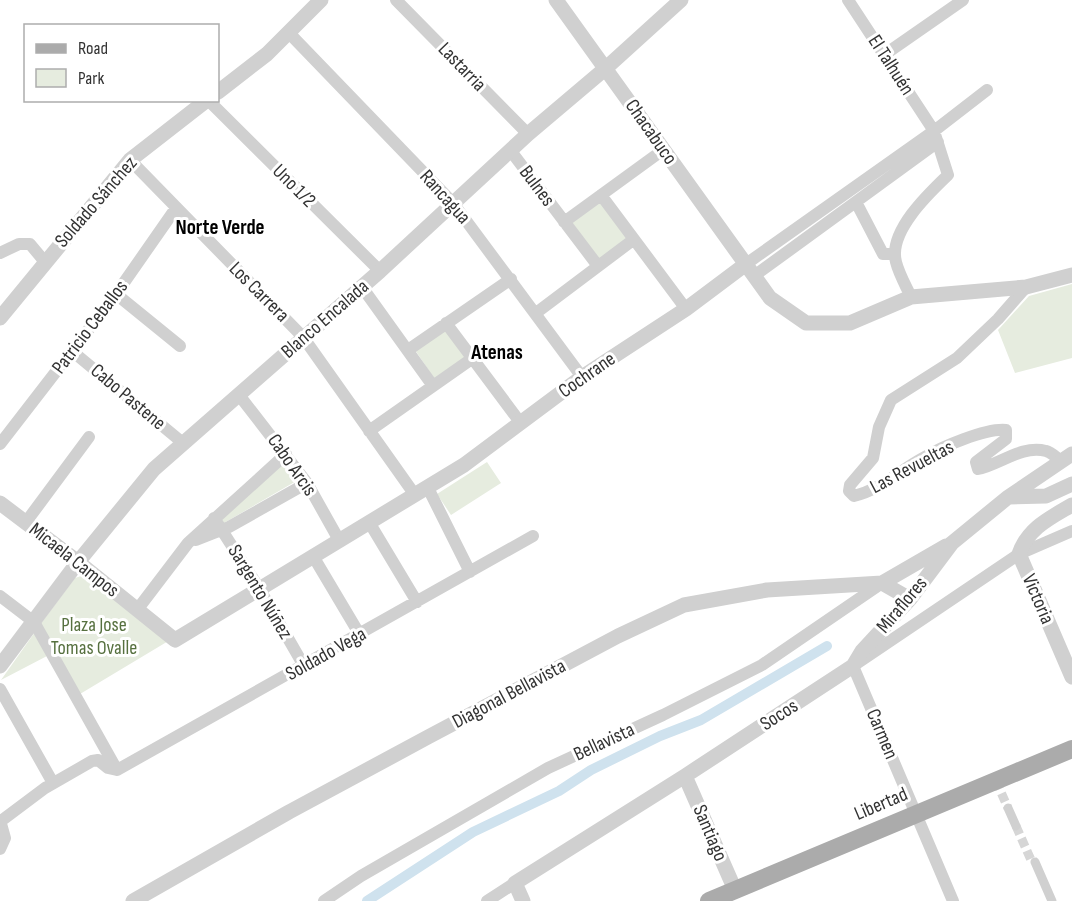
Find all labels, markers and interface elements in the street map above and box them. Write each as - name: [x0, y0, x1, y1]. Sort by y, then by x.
- legend: [24, 24, 219, 102]
- street label: El Talhuén: [863, 30, 919, 100]
- street label: Lastarria: [433, 37, 491, 97]
- text: Road: [78, 38, 108, 59]
- text: Park: [78, 68, 104, 89]
- street label: Chacabuco: [620, 95, 682, 169]
- street label: Soldado Sánchez: [50, 151, 142, 253]
- street label: Uno 1/2: [267, 159, 321, 213]
- street label: Bulnes: [514, 161, 560, 211]
- street label: Rancagua: [414, 165, 476, 229]
- district label: Norte Verde: [175, 215, 265, 240]
- street label: Los Carrera: [224, 257, 294, 327]
- street label: Patricio Ceballos: [47, 275, 133, 379]
- street label: Blanco Encalada: [276, 275, 374, 363]
- district label: Atenas: [470, 340, 523, 365]
- street label: Cochrane: [554, 347, 620, 403]
- street label: Cabo Pastene: [86, 359, 170, 435]
- street label: Cabo Arcis: [262, 429, 322, 501]
- street label: Las Revueltas: [866, 435, 958, 499]
- street label: Micaela Campos: [24, 518, 124, 602]
- street label: Sargento Núñez: [222, 540, 298, 644]
- street label: Victoria: [1017, 570, 1059, 628]
- street label: Miraflores: [871, 572, 933, 638]
- park label: Plaza Jose Tomas Ovalle: [51, 613, 137, 660]
- street label: Soldado Vega: [282, 622, 370, 686]
- street label: Diagonal Bellavista: [448, 654, 570, 734]
- street label: Socos: [756, 694, 802, 736]
- street label: Carmen: [861, 705, 903, 763]
- street label: Bellavista: [570, 718, 638, 766]
- street label: Libertad: [851, 782, 911, 826]
- street label: Santiago: [687, 801, 733, 865]

